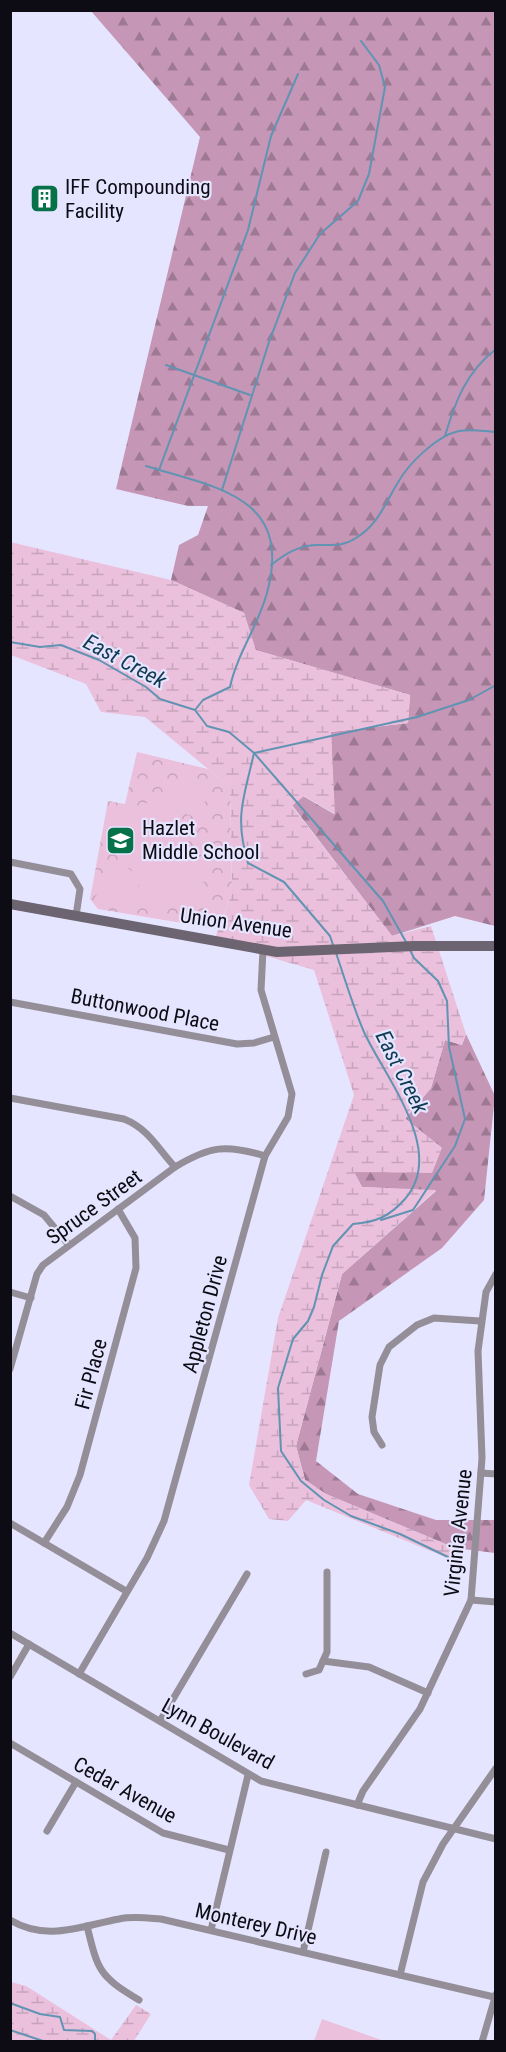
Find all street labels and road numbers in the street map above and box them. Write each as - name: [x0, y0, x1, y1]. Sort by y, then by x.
- street label: Union Avenue: [178, 903, 294, 943]
- street label: Buttonwood Place: [69, 984, 221, 1036]
- street label: Spruce Street: [42, 1165, 146, 1249]
- street label: Appleton Drive: [178, 1252, 232, 1376]
- street label: Fir Place: [70, 1336, 112, 1412]
- street label: Virginia Avenue: [439, 1468, 477, 1598]
- street label: Lynn Boulevard: [158, 1693, 278, 1775]
- street label: Cedar Avenue: [69, 1752, 181, 1828]
- street label: Monterey Drive: [193, 1898, 319, 1950]

